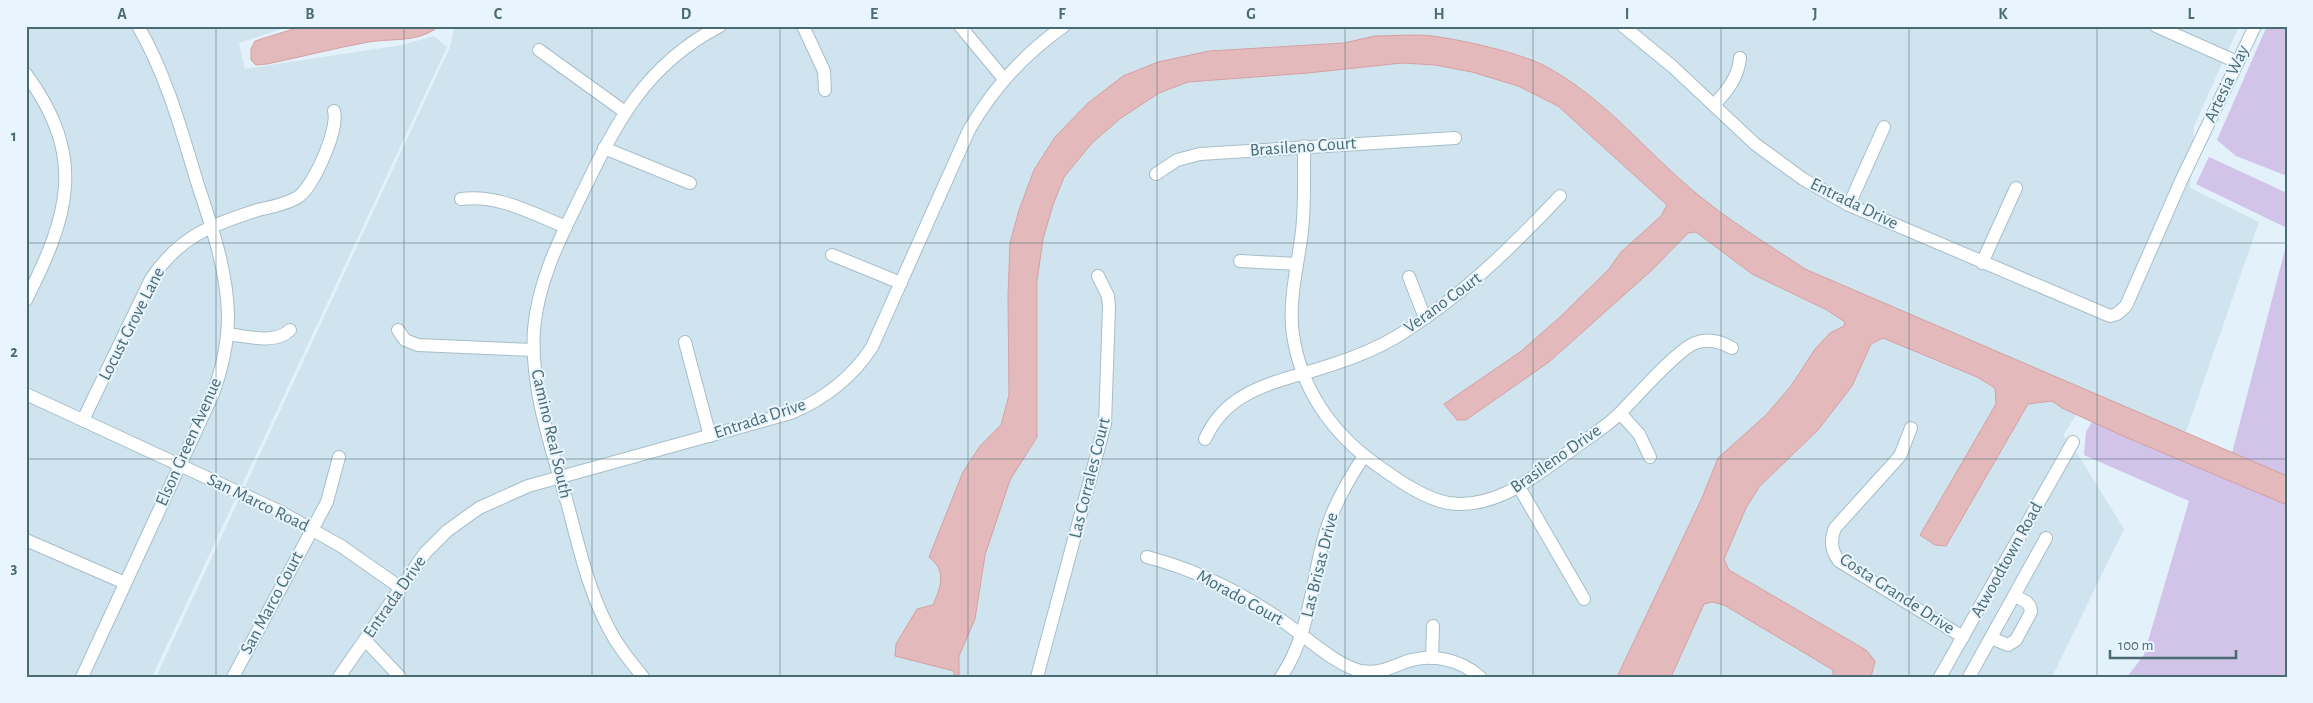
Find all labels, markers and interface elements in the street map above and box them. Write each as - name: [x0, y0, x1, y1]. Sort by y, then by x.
- text: A: [117, 6, 127, 22]
- text: B: [305, 6, 315, 22]
- text: C: [494, 6, 503, 22]
- text: D: [681, 6, 692, 22]
- text: E: [870, 6, 878, 22]
- text: F: [1058, 6, 1066, 22]
- text: G: [1246, 6, 1256, 22]
- text: H: [1433, 6, 1445, 22]
- text: I: [1625, 6, 1629, 22]
- text: J: [1812, 6, 1818, 22]
- text: K: [1998, 6, 2008, 22]
- text: L: [2188, 6, 2195, 22]
- street label: Artesia Way: [2201, 42, 2253, 125]
- text: 1: [11, 128, 17, 144]
- street label: Brasileno Court: [1249, 134, 1357, 160]
- street label: Entrada Drive: [1807, 175, 1901, 233]
- street label: Locust Grove Lane: [96, 265, 168, 383]
- street label: Verano Court: [1401, 269, 1485, 337]
- text: 2: [10, 344, 18, 360]
- street label: Camino Real South: [527, 368, 575, 500]
- street label: Elson Green Avenue: [153, 375, 225, 509]
- street label: Entrada Drive: [712, 396, 808, 442]
- street label: Las Corrales Court: [1066, 416, 1114, 540]
- street label: Brasileno Drive: [1508, 421, 1604, 497]
- street label: San Marco Road: [204, 471, 312, 535]
- street label: Atwoodtown Road: [1968, 499, 2046, 621]
- street label: Las Brisas Drive: [1298, 511, 1342, 619]
- street label: San Marco Court: [237, 548, 307, 657]
- street label: Costa Grande Drive: [1836, 550, 1958, 638]
- street label: Entrada Drive: [360, 553, 430, 641]
- text: 3: [11, 560, 18, 576]
- street label: Morado Court: [1194, 567, 1287, 629]
- scale bar: [2110, 628, 2237, 660]
- text: 100 m: [2118, 638, 2153, 653]

